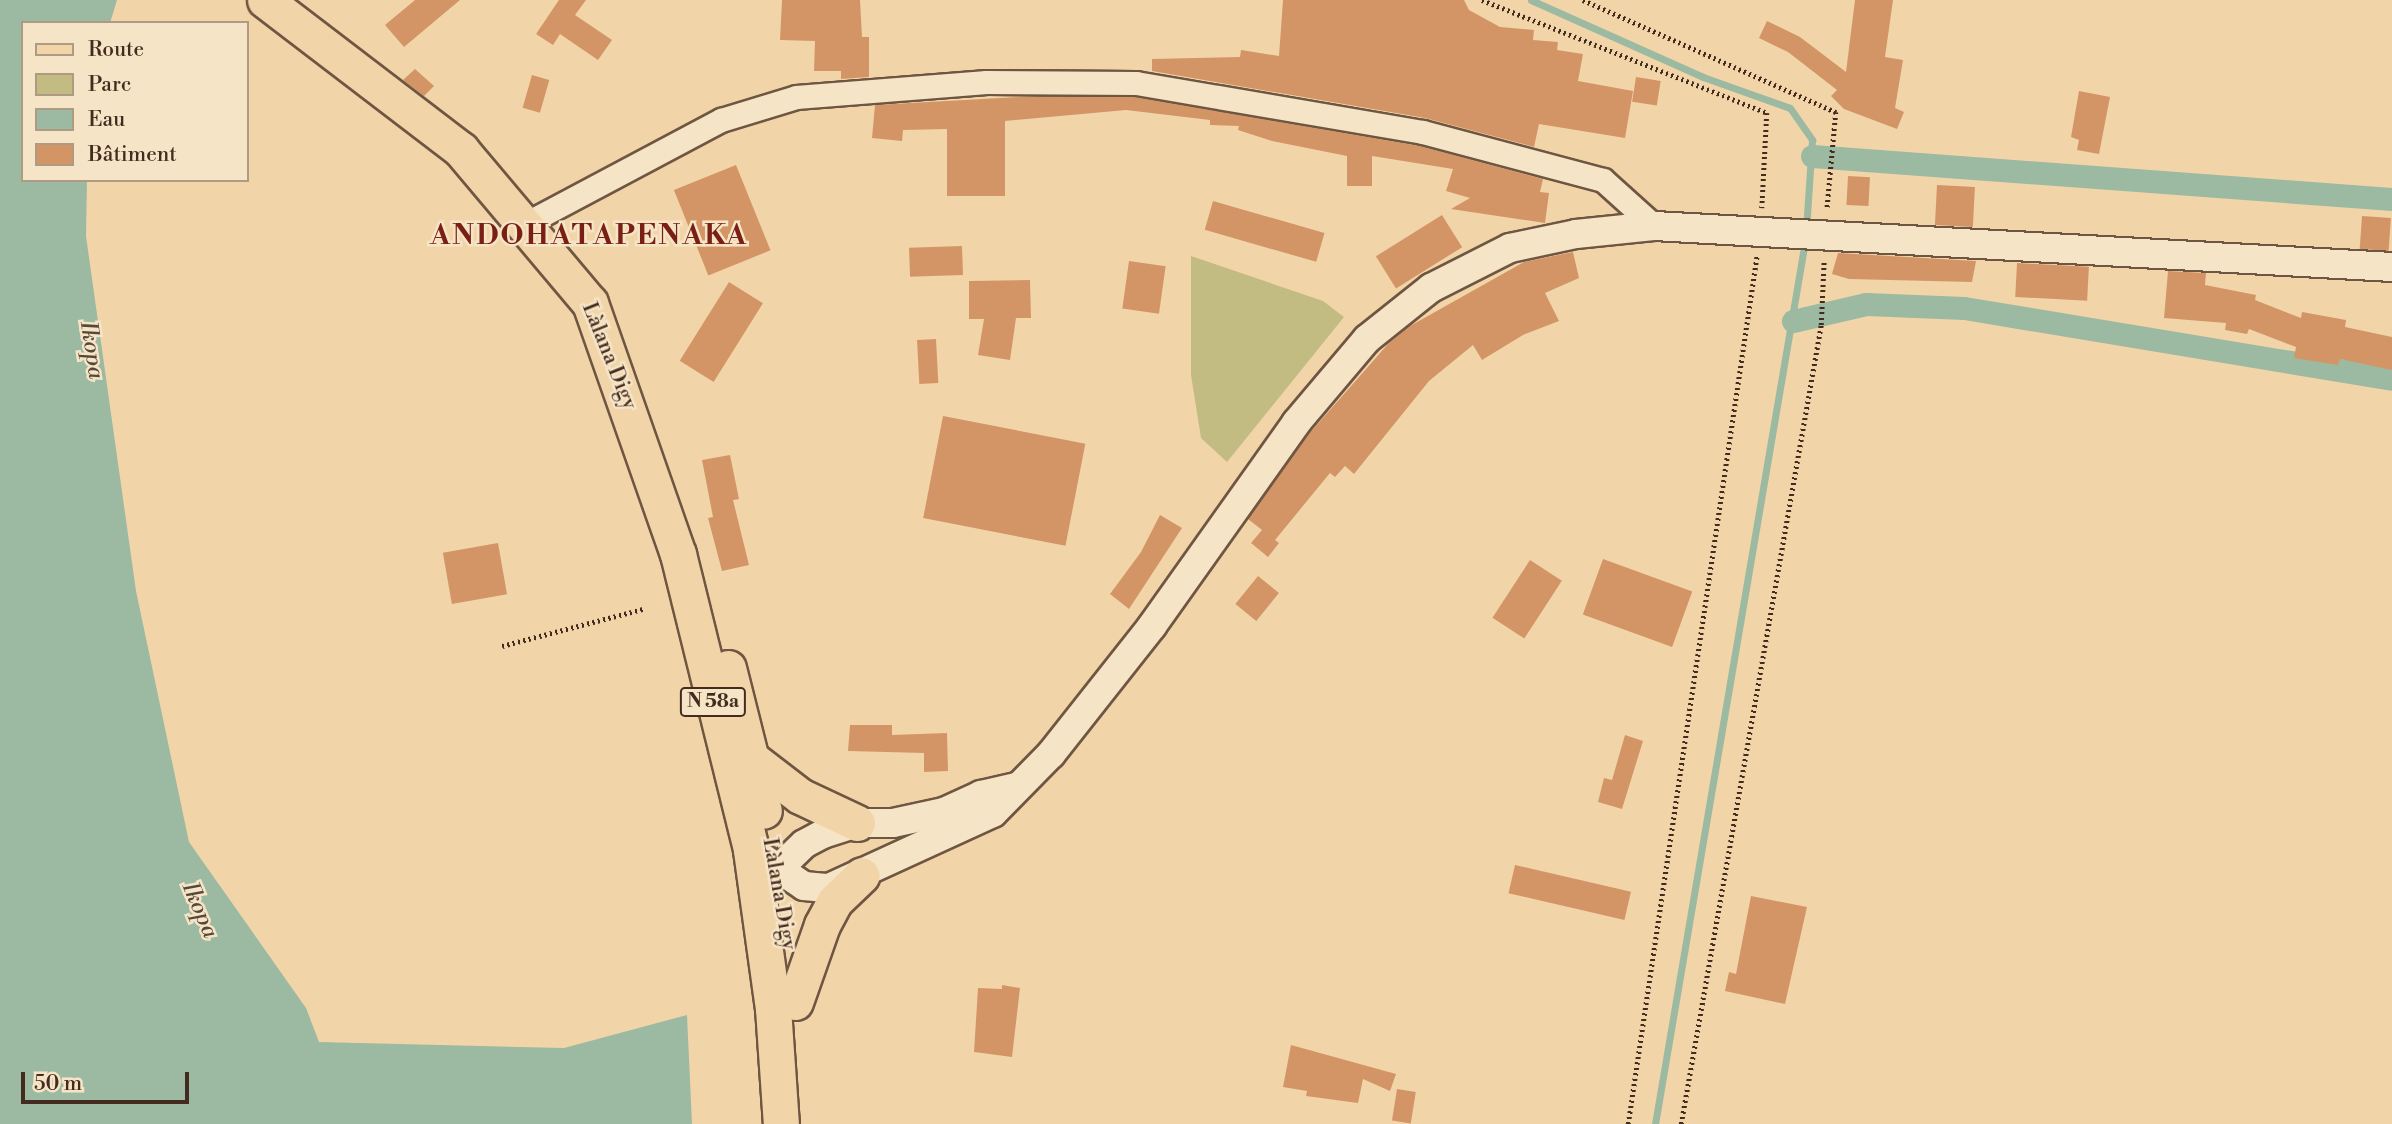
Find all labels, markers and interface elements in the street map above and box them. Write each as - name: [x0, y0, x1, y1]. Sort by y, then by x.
- legend: [21, 21, 248, 182]
- text: Route: [88, 37, 144, 63]
- text: Parc: [88, 72, 131, 98]
- text: Eau: [88, 107, 125, 133]
- text: Bâtiment: [88, 142, 177, 168]
- district label: ANDOHATAPENAKA: [432, 219, 746, 253]
- street label: Làlana Digy: [576, 299, 642, 413]
- water label: Ikopa: [74, 319, 110, 381]
- road number: N 58a: [680, 687, 746, 718]
- street label: Làlana Digy: [757, 836, 801, 952]
- water label: Ikopa: [176, 878, 224, 942]
- scale bar: [24, 1058, 192, 1102]
- text: 50 m: [34, 1071, 82, 1097]

